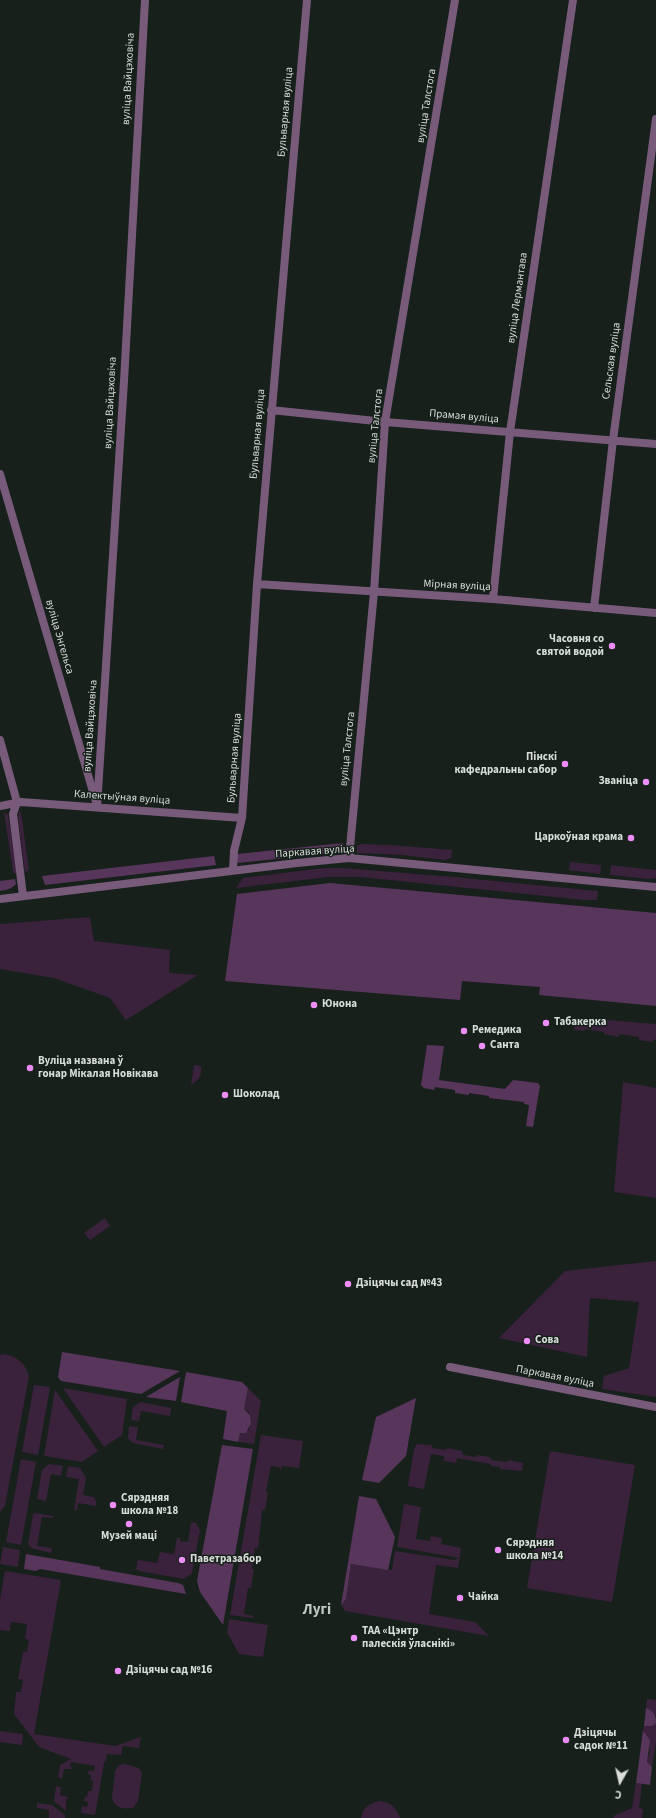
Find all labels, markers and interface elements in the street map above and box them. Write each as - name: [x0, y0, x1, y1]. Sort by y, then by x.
- street label: вуліца Вайцэховіча: [120, 33, 138, 125]
- street label: Бульварная вуліца: [275, 66, 297, 158]
- street label: вуліца Талстога: [415, 68, 439, 144]
- street label: вуліца Лермантава: [505, 252, 531, 344]
- street label: Сельская вуліца: [600, 322, 624, 400]
- street label: вуліца Вайцэховіча: [102, 357, 120, 449]
- street label: Бульварная вуліца: [247, 388, 269, 480]
- street label: вуліца Талстога: [366, 388, 386, 464]
- street label: Прамая вуліца: [429, 407, 499, 427]
- street label: Мірная вуліца: [423, 578, 491, 594]
- street label: вуліца Энгельса: [42, 598, 76, 676]
- place label: Часовня со святой водой: [536, 633, 604, 659]
- marker: Часовня со святой водой: [607, 641, 617, 651]
- street label: вуліца Вайцэховіча: [81, 679, 101, 773]
- street label: вуліца Талстога: [338, 711, 358, 787]
- street label: Бульварная вуліца: [225, 713, 245, 803]
- place label: Пінскі кафедральны сабор: [454, 751, 557, 777]
- marker: Пінскі кафедральны сабор: [560, 759, 570, 769]
- place label: Званіца: [598, 775, 638, 789]
- marker: Званіца: [641, 777, 651, 787]
- street label: Калектыўная вуліца: [73, 788, 171, 808]
- place label: Царкоўная крама: [534, 831, 623, 845]
- marker: Царкоўная крама: [626, 833, 636, 843]
- street label: Паркавая вуліца: [275, 843, 355, 861]
- place label: Юнона: [322, 998, 357, 1012]
- marker: Юнона: [309, 1000, 319, 1010]
- place label: Табакерка: [554, 1016, 607, 1030]
- marker: Табакерка: [541, 1018, 551, 1028]
- place label: Ремедика: [472, 1024, 522, 1038]
- marker: Ремедика: [459, 1026, 469, 1036]
- place label: Санта: [490, 1039, 520, 1053]
- marker: Санта: [477, 1041, 487, 1051]
- place label: Вуліца названа ў гонар Мікалая Новікава: [38, 1055, 158, 1081]
- marker: Вуліца названа ў гонар Мікалая Новікава: [25, 1063, 35, 1073]
- place label: Шоколад: [233, 1088, 280, 1102]
- marker: Шоколад: [220, 1090, 230, 1100]
- place label: Дзіцячы сад №43: [356, 1277, 442, 1291]
- marker: Дзіцячы сад №43: [343, 1279, 353, 1289]
- place label: Сова: [535, 1334, 559, 1348]
- marker: Сова: [522, 1336, 532, 1346]
- street label: Паркавая вуліца: [515, 1363, 595, 1391]
- place label: Сярэдняя школа №18: [121, 1492, 178, 1518]
- marker: Сярэдняя школа №18: [108, 1500, 118, 1510]
- marker: Музей маці: [124, 1519, 134, 1529]
- place label: Музей маці: [101, 1530, 157, 1544]
- place label: Сярэдняя школа №14: [506, 1537, 563, 1563]
- marker: Сярэдняя школа №14: [493, 1545, 503, 1555]
- place label: Паветразабор: [190, 1553, 261, 1567]
- marker: Паветразабор: [177, 1555, 187, 1565]
- place label: Чайка: [468, 1591, 499, 1605]
- marker: Чайка: [455, 1593, 465, 1603]
- district label: Лугі: [303, 1602, 331, 1620]
- place label: ТАА «Цэнтр палескія ўласнікі»: [362, 1625, 455, 1651]
- marker: ТАА «Цэнтр палескія ўласнікі»: [349, 1633, 359, 1643]
- place label: Дзіцячы сад №16: [126, 1664, 212, 1678]
- marker: Дзіцячы сад №16: [113, 1666, 123, 1676]
- place label: Дзіцячы садок №11: [574, 1727, 628, 1753]
- marker: Дзіцячы садок №11: [561, 1735, 571, 1745]
- north arrow: [600, 1762, 640, 1802]
- text: С: [614, 1787, 622, 1802]

